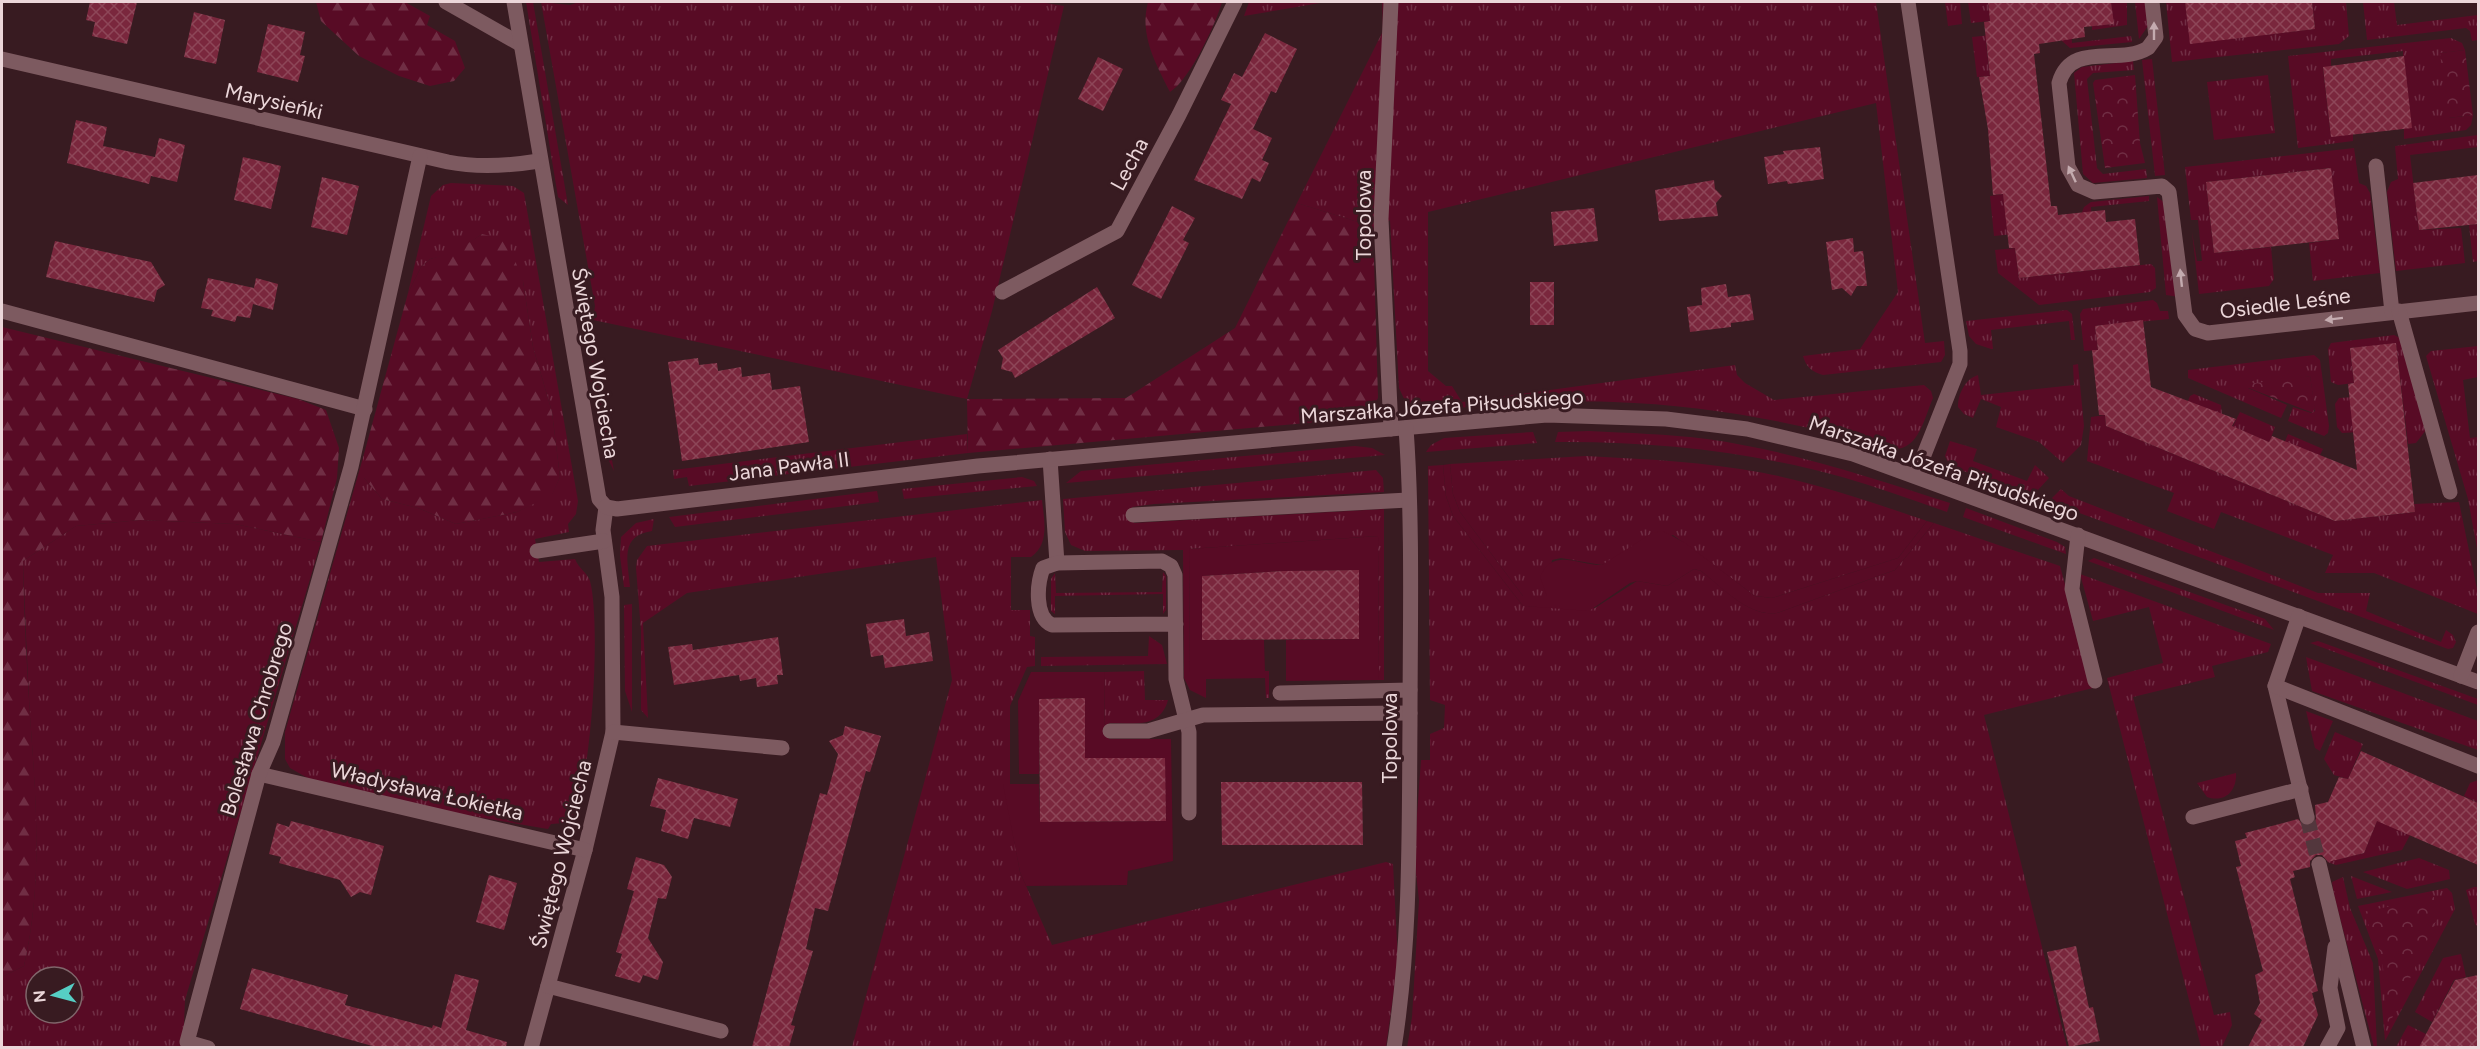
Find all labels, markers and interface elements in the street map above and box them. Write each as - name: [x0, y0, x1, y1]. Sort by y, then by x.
- one-way arrow: [2149, 21, 2159, 40]
- street label: Marysieńki: [223, 78, 325, 124]
- street label: Lecha: [1105, 133, 1153, 195]
- one-way arrow: [2067, 164, 2077, 182]
- street label: Topolowa: [1351, 170, 1376, 260]
- street label: Świętego Wojciecha: [567, 266, 625, 460]
- one-way arrow: [2176, 268, 2186, 287]
- street label: Osiedle Leśne: [2218, 283, 2352, 323]
- one-way arrow: [2325, 314, 2344, 324]
- street label: Marszałka Józefa Piłsudskiego: [1299, 384, 1585, 428]
- street label: Marszałka Józefa Piłsudskiego: [1806, 410, 2082, 526]
- street label: Jana Pawła II: [727, 446, 851, 486]
- street label: Bolesława Chrobrego: [215, 619, 297, 819]
- street label: Topolowa: [1377, 693, 1402, 783]
- street label: Władysława Łokietka: [328, 757, 526, 825]
- street label: Świętego Wojciecha: [525, 757, 597, 951]
- north arrow: [24, 965, 84, 1025]
- text: N: [29, 989, 50, 1004]

